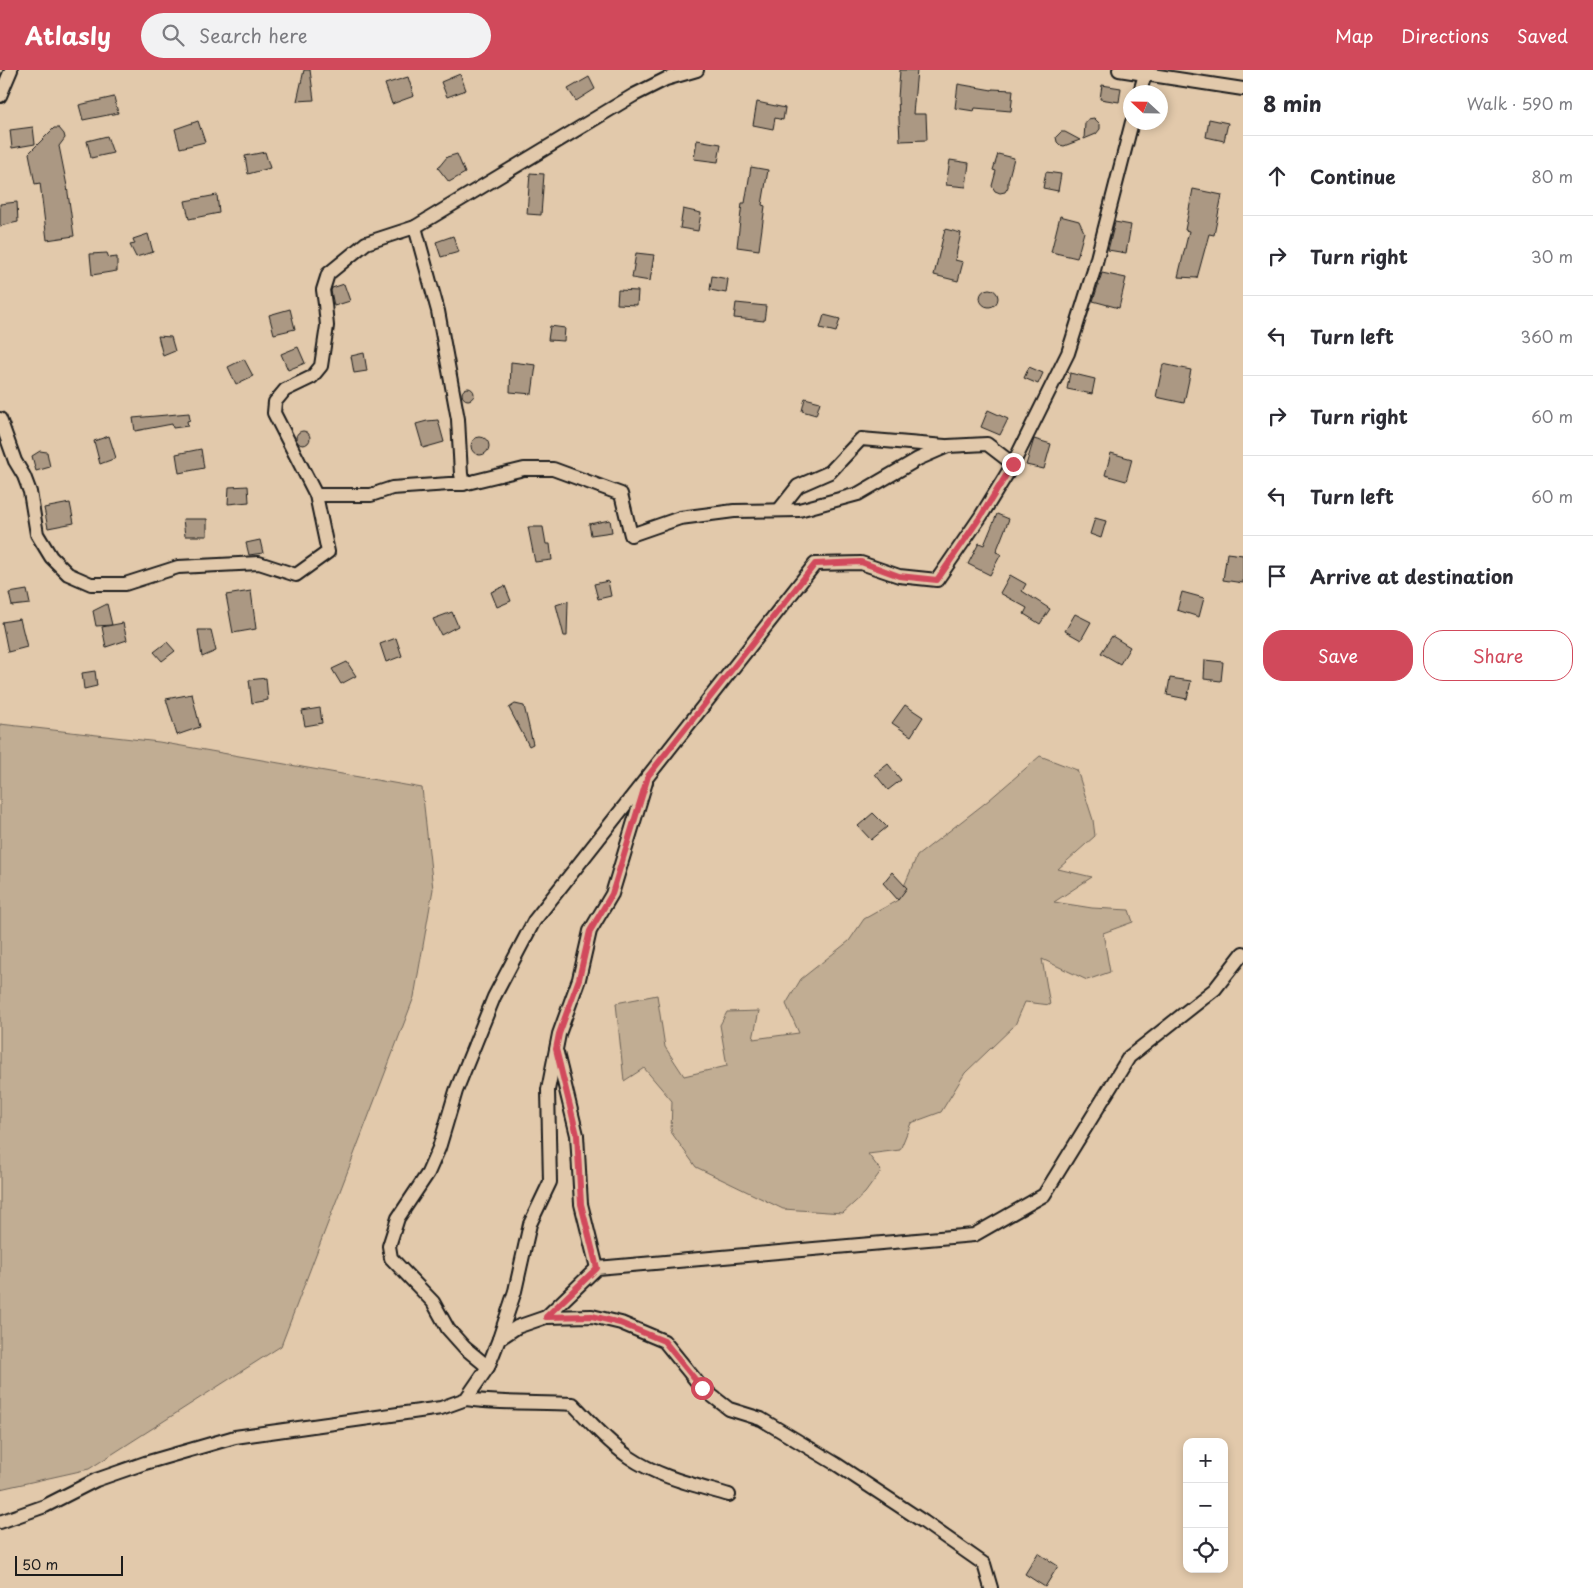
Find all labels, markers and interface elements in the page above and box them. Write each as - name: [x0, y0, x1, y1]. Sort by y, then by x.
- search box: [141, 13, 491, 58]
- text: Atlasly: [25, 17, 111, 53]
- icon: search: [159, 21, 187, 49]
- text: Search here: [199, 21, 308, 49]
- text: Map: [1335, 22, 1373, 49]
- text: Directions: [1401, 22, 1489, 49]
- text: Saved: [1517, 22, 1568, 49]
- north arrow: [1123, 85, 1168, 130]
- text: 8 min: [1263, 87, 1322, 119]
- text: Walk · 590 m: [1467, 91, 1573, 115]
- icon: ahead: [1263, 162, 1291, 190]
- text: Continue: [1310, 162, 1396, 190]
- text: 80 m: [1531, 164, 1573, 188]
- icon: right: [1263, 242, 1291, 270]
- text: Turn right: [1310, 242, 1408, 270]
- text: 30 m: [1531, 244, 1573, 268]
- icon: left: [1263, 322, 1291, 350]
- text: Turn left: [1310, 322, 1394, 350]
- text: 360 m: [1521, 324, 1573, 348]
- icon: right: [1263, 402, 1291, 430]
- text: Turn right: [1310, 402, 1408, 430]
- text: 60 m: [1531, 404, 1573, 428]
- route end: [1002, 453, 1025, 476]
- icon: left: [1263, 482, 1291, 510]
- text: Turn left: [1310, 482, 1394, 510]
- text: 60 m: [1531, 484, 1573, 508]
- icon: arrive: [1263, 562, 1291, 590]
- text: Arrive at destination: [1310, 562, 1514, 590]
- button: Save: [1263, 630, 1413, 681]
- button: Share: [1423, 630, 1573, 681]
- route start: [691, 1377, 714, 1400]
- map controls: [1183, 1438, 1228, 1573]
- button: +: [1183, 1438, 1228, 1483]
- button: −: [1183, 1483, 1228, 1528]
- button: locate: [1183, 1528, 1228, 1573]
- scale bar: [15, 1553, 122, 1576]
- text: 50 m: [22, 1554, 58, 1575]

